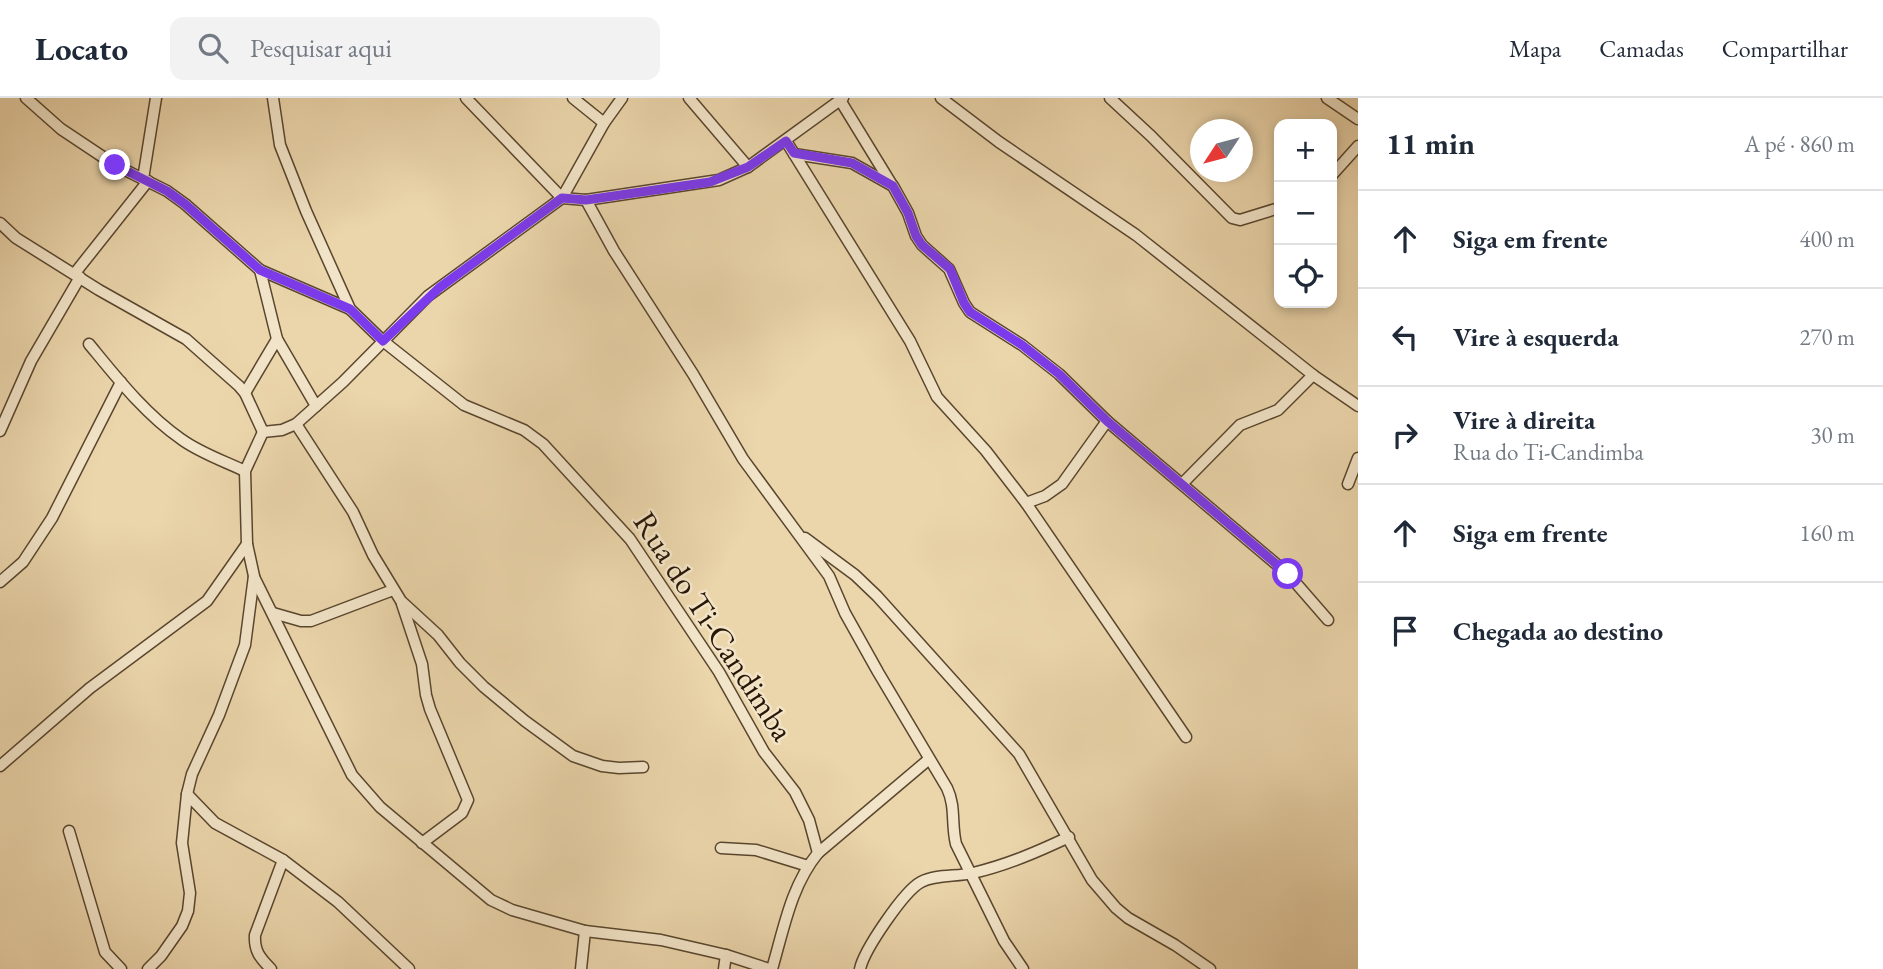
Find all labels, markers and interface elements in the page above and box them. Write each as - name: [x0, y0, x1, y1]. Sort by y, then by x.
- search box: [170, 17, 660, 80]
- text: Locato: [35, 27, 128, 70]
- icon: search: [194, 29, 232, 67]
- text: Pesquisar aqui: [250, 31, 392, 65]
- text: Mapa: [1509, 33, 1561, 64]
- text: Camadas: [1599, 33, 1684, 64]
- text: Compartilhar: [1722, 33, 1848, 64]
- north arrow: [1190, 119, 1253, 182]
- map controls: [1274, 119, 1337, 308]
- button: +: [1274, 119, 1337, 182]
- text: 11 min: [1386, 124, 1475, 163]
- text: A pé · 860 m: [1744, 129, 1855, 159]
- route end: [99, 149, 130, 180]
- button: −: [1274, 182, 1337, 245]
- icon: ahead: [1386, 220, 1424, 258]
- text: Siga em frente: [1453, 222, 1608, 256]
- text: 400 m: [1799, 224, 1855, 254]
- button: locate: [1274, 245, 1337, 308]
- icon: left: [1386, 318, 1424, 356]
- text: Vire à esquerda: [1453, 320, 1619, 354]
- text: 270 m: [1799, 322, 1855, 352]
- text: Vire à direita: [1453, 403, 1595, 437]
- icon: right: [1386, 416, 1424, 454]
- text: 30 m: [1810, 420, 1855, 450]
- text: Rua do Ti-Candimba: [1453, 437, 1644, 467]
- street label: Rua do Ti-Candimba: [624, 503, 804, 749]
- icon: ahead: [1386, 514, 1424, 552]
- text: Siga em frente: [1453, 516, 1608, 550]
- text: 160 m: [1799, 518, 1855, 548]
- route start: [1272, 558, 1303, 589]
- icon: arrive: [1386, 612, 1424, 650]
- text: Chegada ao destino: [1453, 614, 1663, 648]

